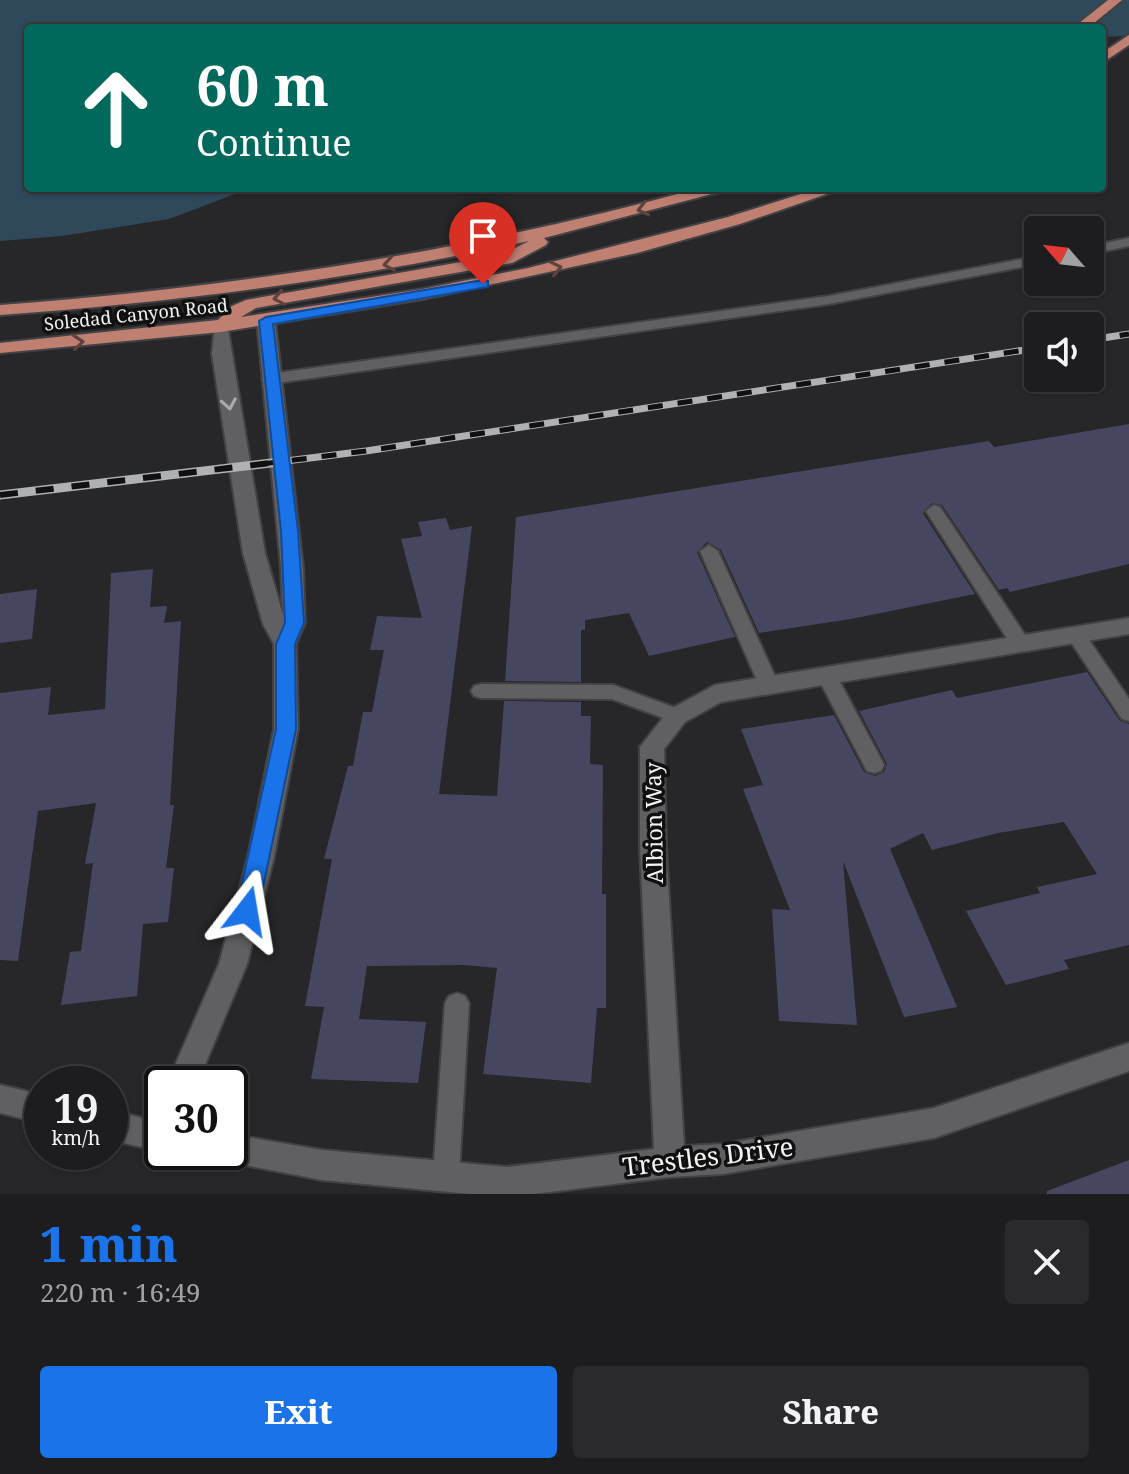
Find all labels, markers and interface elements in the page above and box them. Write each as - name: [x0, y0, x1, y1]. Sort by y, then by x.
- text: 60 m: [196, 46, 329, 122]
- icon: ahead: [64, 56, 168, 160]
- text: Continue: [196, 118, 352, 167]
- one-way arrow: [637, 200, 651, 217]
- pin: [449, 202, 517, 284]
- icon: arrive: [461, 214, 505, 258]
- north arrow: [1024, 216, 1104, 296]
- map controls: [1024, 216, 1104, 392]
- one-way arrow: [382, 254, 396, 271]
- one-way arrow: [548, 261, 562, 278]
- one-way arrow: [272, 289, 285, 306]
- street label: Soledad Canyon Road: [43, 292, 229, 336]
- button: sound: [1024, 312, 1104, 392]
- one-way arrow: [72, 334, 85, 351]
- one-way arrow: [220, 397, 237, 411]
- street label: Albion Way: [637, 762, 669, 884]
- position arrow: [205, 869, 289, 953]
- speed limit sign: 30: [144, 1066, 248, 1170]
- text: 19: [53, 1080, 99, 1135]
- text: km/h: [51, 1124, 101, 1151]
- street label: Trestles Drive: [620, 1128, 795, 1184]
- text: 1 min: [40, 1211, 178, 1276]
- button: close: [1005, 1220, 1089, 1304]
- text: 220 m · 16:49: [40, 1274, 201, 1310]
- button: Exit: [40, 1366, 557, 1458]
- button: Share: [573, 1366, 1089, 1458]

